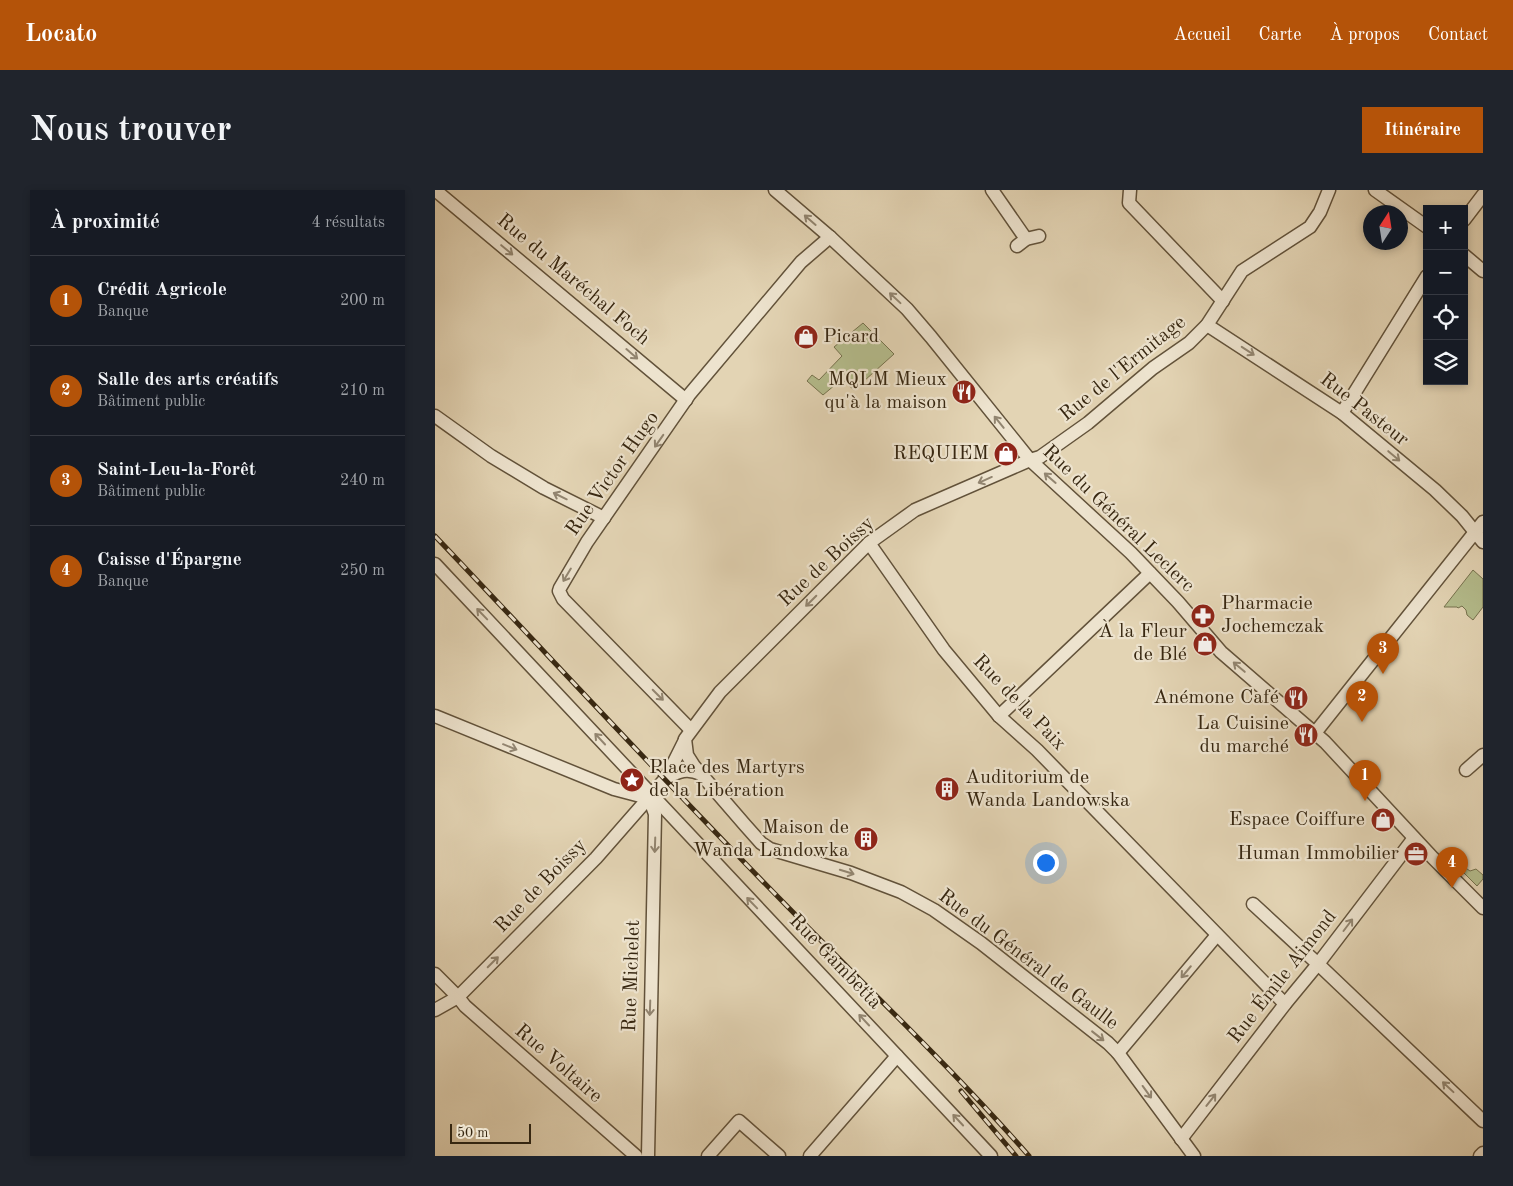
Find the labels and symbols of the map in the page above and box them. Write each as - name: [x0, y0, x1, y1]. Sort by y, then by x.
- north arrow: [1363, 205, 1408, 250]
- street label: Rue du Maréchal Foch: [493, 210, 653, 350]
- one-way arrow: [804, 215, 817, 226]
- one-way arrow: [501, 244, 514, 255]
- one-way arrow: [888, 292, 901, 304]
- street label: Rue de l'Ermitage: [1056, 312, 1190, 426]
- shop icon: Picard: [793, 324, 819, 350]
- place label: Picard: [823, 327, 879, 347]
- one-way arrow: [1241, 347, 1255, 357]
- one-way arrow: [625, 349, 638, 360]
- street label: Rue Pasteur: [1316, 369, 1412, 451]
- place label: MQLM Mieux qu'à la maison: [825, 370, 947, 413]
- restaurant icon: MQLM Mieux qu'à la maison: [951, 379, 977, 405]
- street label: Rue Victor Hugo: [563, 408, 663, 540]
- one-way arrow: [994, 416, 1005, 429]
- one-way arrow: [654, 434, 664, 448]
- shop icon: REQUIEM: [993, 441, 1019, 467]
- street label: Rue du Général Leclerc: [1038, 442, 1198, 597]
- place label: REQUIEM: [893, 444, 989, 464]
- one-way arrow: [1388, 450, 1401, 462]
- one-way arrow: [1043, 472, 1056, 484]
- one-way arrow: [978, 475, 993, 485]
- one-way arrow: [553, 491, 568, 500]
- street label: Rue de Boissy: [776, 513, 879, 611]
- one-way arrow: [562, 568, 572, 582]
- place label: Pharmacie Jochemczak: [1221, 594, 1324, 637]
- one-way arrow: [805, 595, 817, 607]
- pharmacy icon: Pharmacie Jochemczak: [1190, 603, 1216, 629]
- one-way arrow: [476, 607, 488, 620]
- place label: À la Fleur de Blé: [1098, 619, 1187, 665]
- shop icon: À la Fleur de Blé: [1192, 631, 1218, 657]
- pin: 3: [1367, 633, 1399, 674]
- street label: Rue de la Paix: [969, 651, 1069, 755]
- one-way arrow: [1232, 661, 1245, 672]
- pin: 2: [1346, 681, 1378, 722]
- restaurant icon: Anémone Café: [1283, 685, 1309, 711]
- place label: Anémone Café: [1153, 688, 1279, 708]
- one-way arrow: [652, 689, 664, 702]
- place label: La Cuisine du marché: [1197, 714, 1289, 757]
- restaurant icon: La Cuisine du marché: [1293, 722, 1319, 748]
- one-way arrow: [594, 733, 606, 746]
- one-way arrow: [502, 743, 517, 752]
- place label: Place des Martyrs de la Libération: [649, 758, 805, 801]
- pin: 1: [1349, 760, 1381, 801]
- place icon: Place des Martyrs de la Libération: [619, 767, 645, 793]
- place label: Auditorium de Wanda Landowska: [965, 768, 1130, 811]
- building icon: Auditorium de Wanda Landowska: [934, 776, 960, 802]
- shop icon: Espace Coiffure: [1370, 807, 1396, 833]
- place label: Espace Coiffure: [1229, 810, 1365, 830]
- place label: Maison de Wanda Landowka: [693, 818, 849, 861]
- building icon: Maison de Wanda Landowka: [853, 826, 879, 852]
- street label: Rue de Boissy: [491, 835, 591, 937]
- one-way arrow: [650, 837, 659, 853]
- office icon: Human Immobilier: [1403, 841, 1429, 867]
- place label: Human Immobilier: [1237, 844, 1399, 864]
- pin: 4: [1436, 847, 1468, 888]
- your location: [1033, 850, 1059, 876]
- one-way arrow: [838, 868, 854, 878]
- street label: Rue du Général de Gaulle: [934, 886, 1122, 1034]
- one-way arrow: [746, 896, 758, 909]
- street label: Rue Émile Aimond: [1223, 905, 1341, 1047]
- street label: Rue Gambetta: [785, 911, 885, 1013]
- street label: Rue Michelet: [620, 919, 644, 1033]
- one-way arrow: [1342, 919, 1353, 932]
- one-way arrow: [486, 956, 499, 968]
- one-way arrow: [1180, 966, 1191, 979]
- one-way arrow: [646, 999, 655, 1015]
- one-way arrow: [858, 1014, 870, 1027]
- street label: Rue Voltaire: [511, 1021, 605, 1107]
- one-way arrow: [1092, 1030, 1105, 1041]
- one-way arrow: [1442, 1082, 1454, 1094]
- one-way arrow: [1142, 1084, 1152, 1098]
- one-way arrow: [1206, 1094, 1217, 1107]
- one-way arrow: [952, 1114, 964, 1127]
- scale bar: [450, 1121, 531, 1144]

